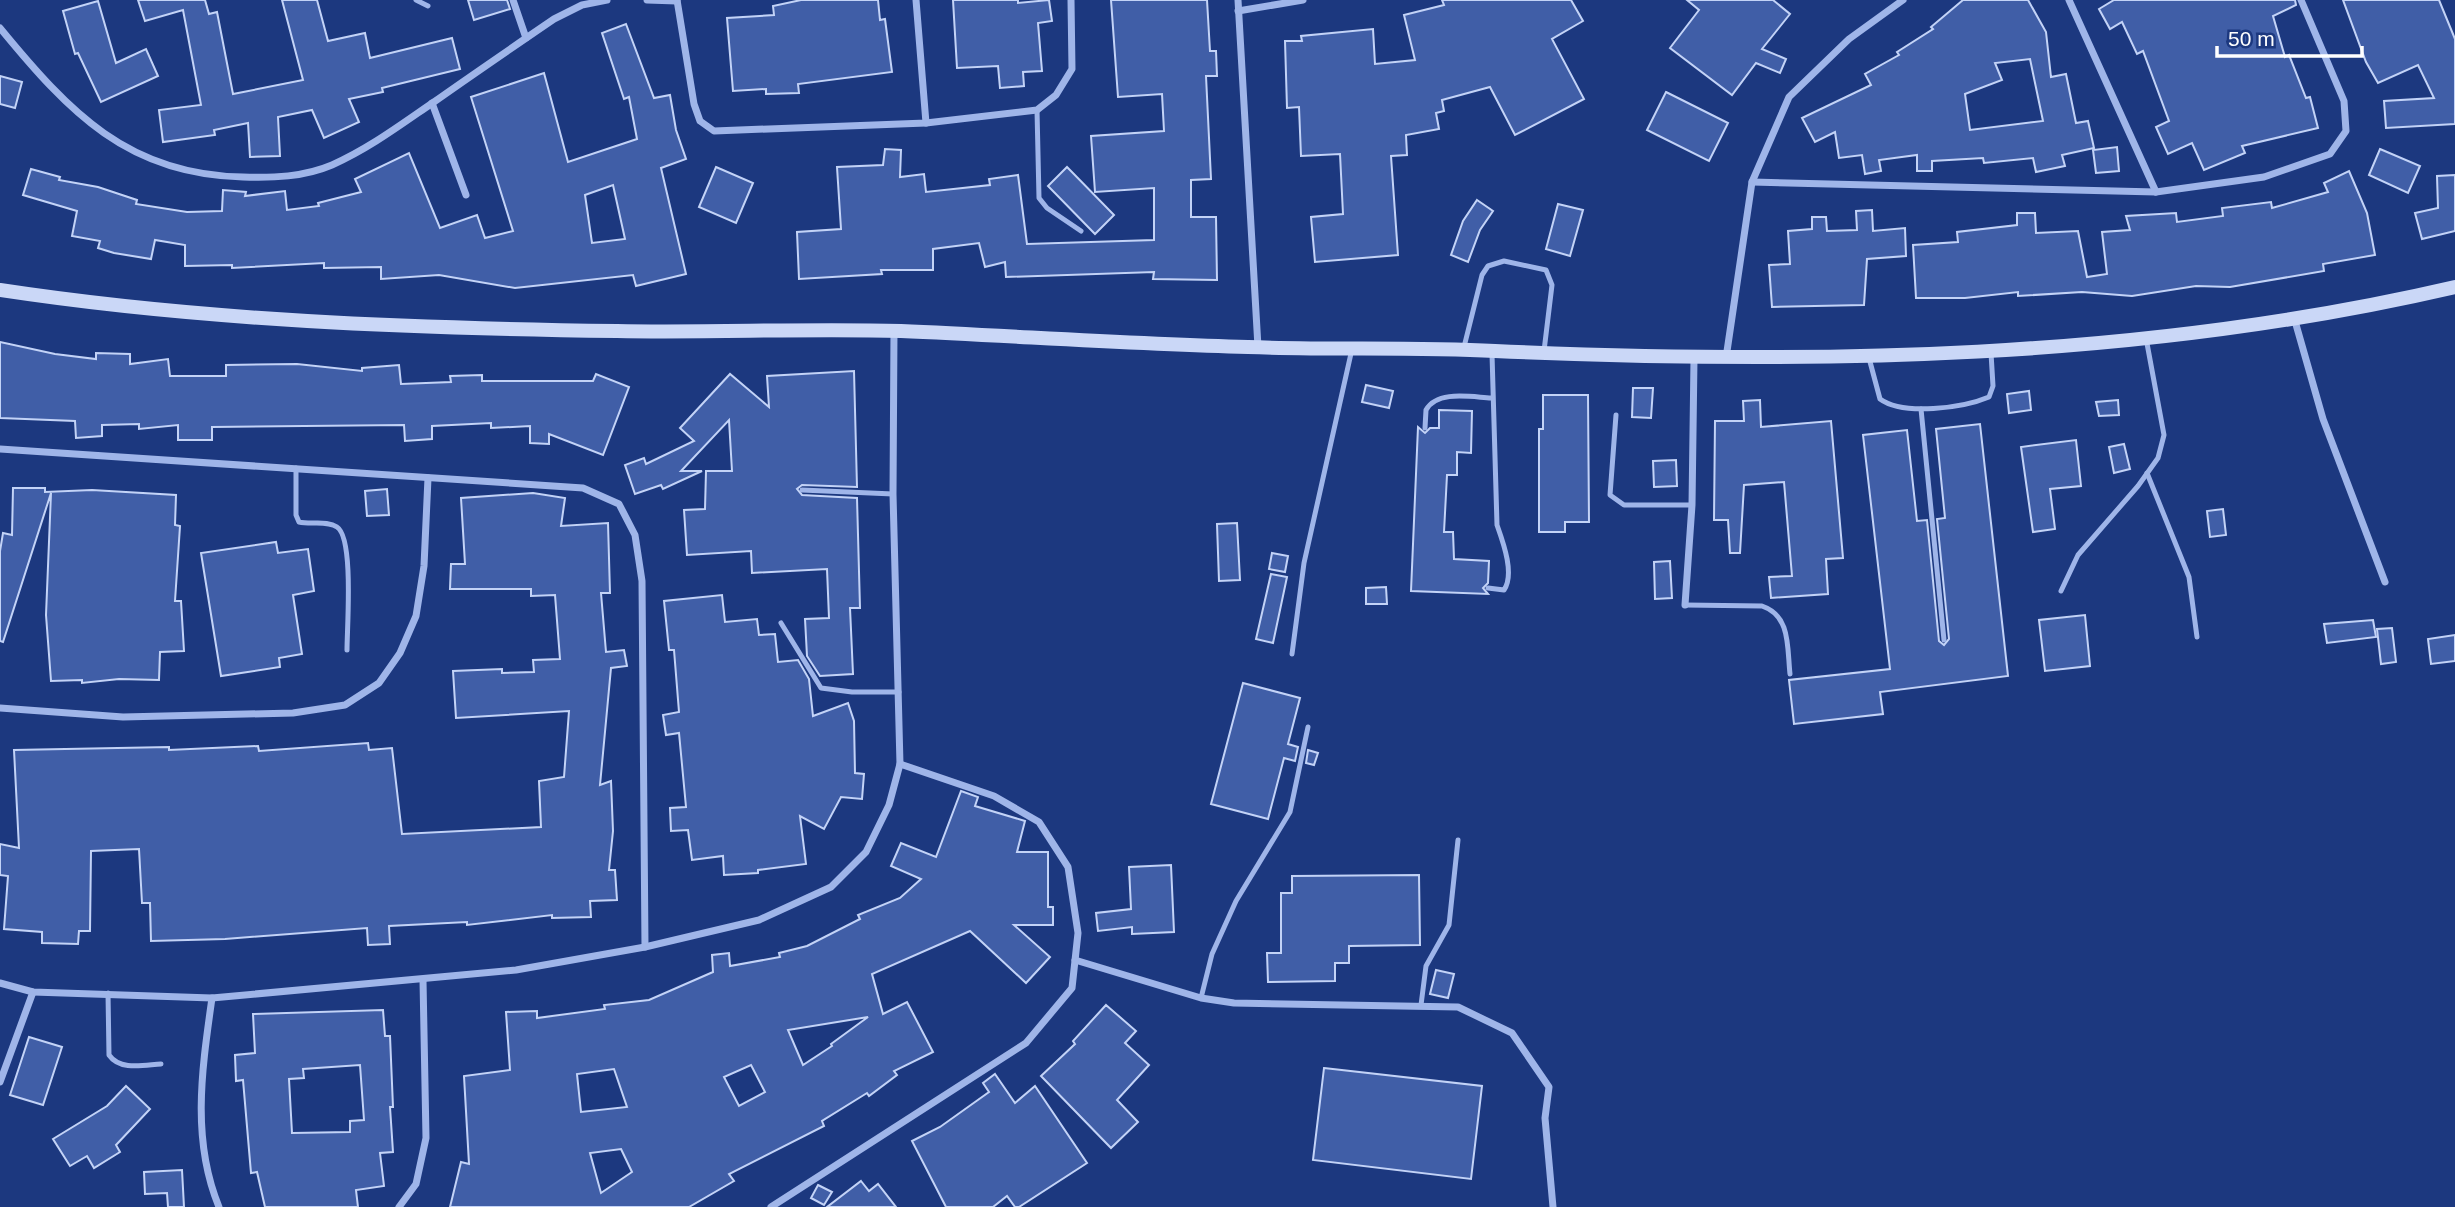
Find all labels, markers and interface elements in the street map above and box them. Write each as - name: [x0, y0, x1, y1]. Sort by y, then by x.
- scale bar: [2217, 14, 2362, 58]
- text: 50 m: [2228, 27, 2275, 50]

